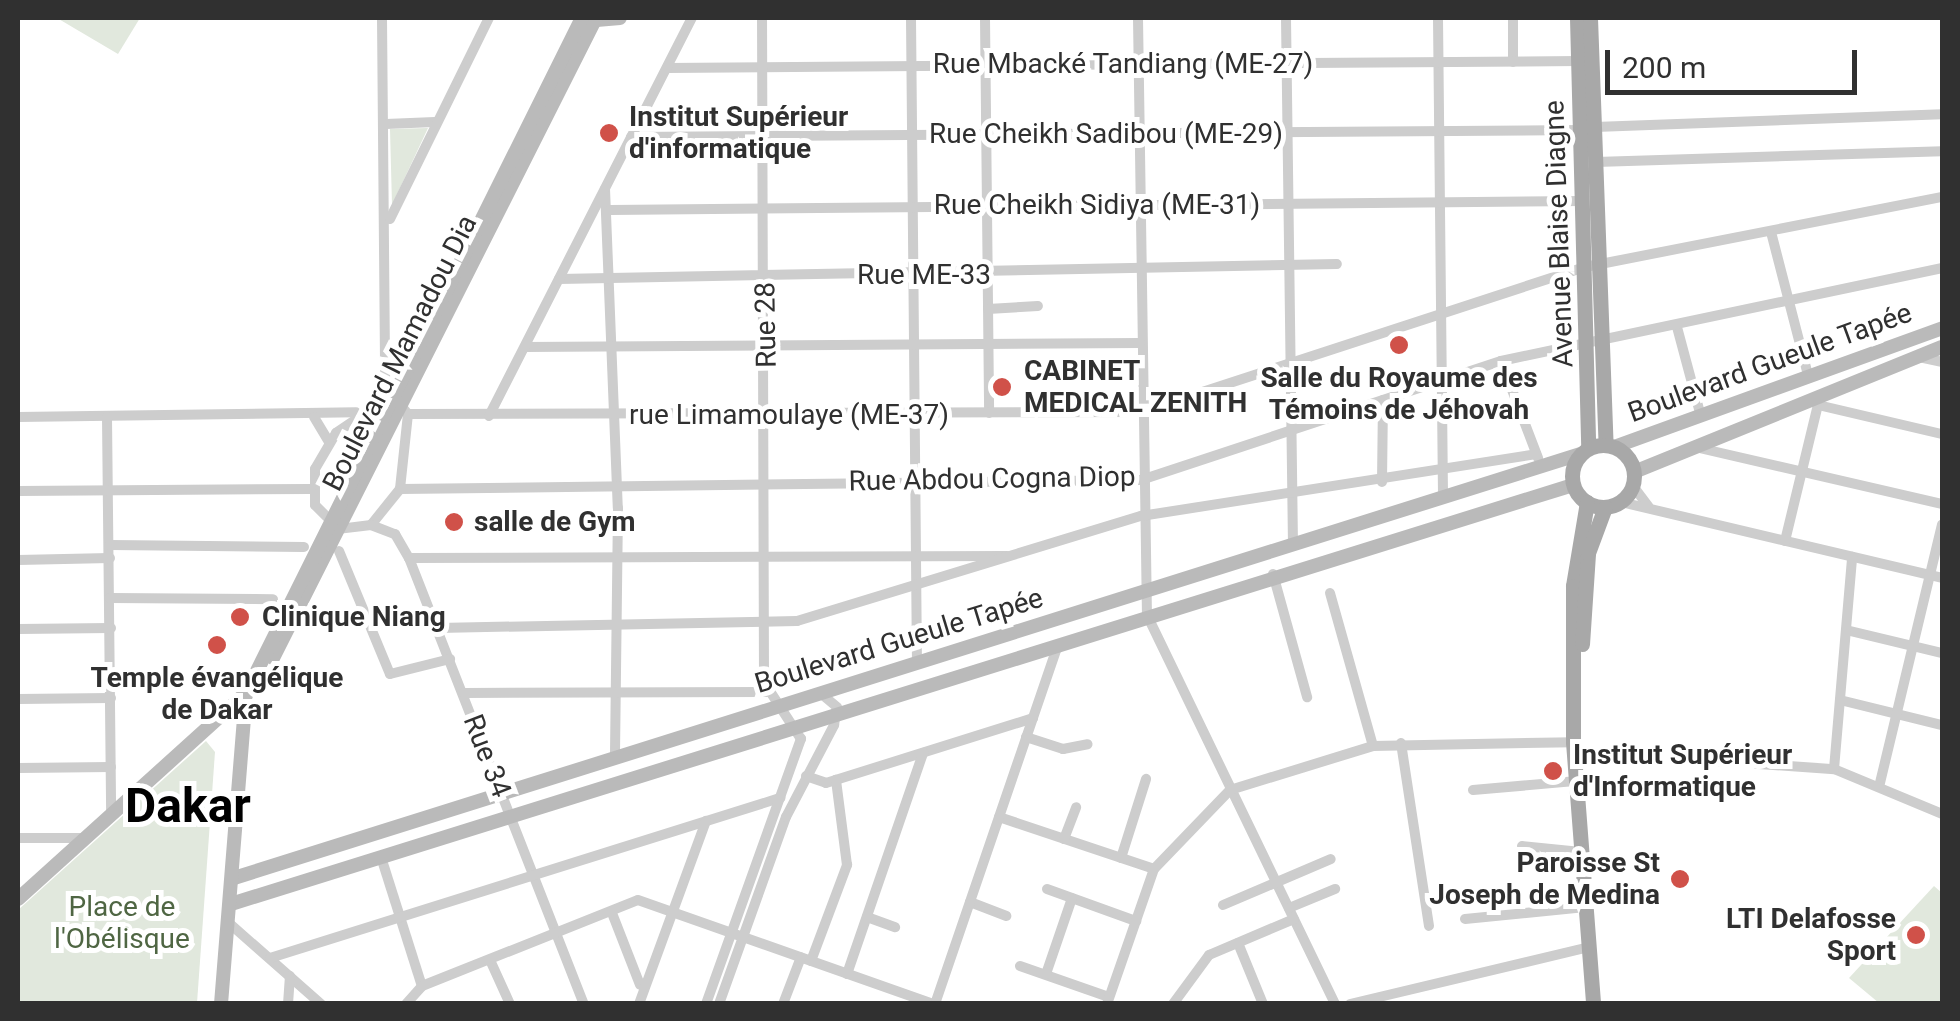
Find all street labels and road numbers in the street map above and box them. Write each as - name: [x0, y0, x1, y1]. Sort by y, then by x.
- street label: Rue Mbacké Tandiang (ME-27): [933, 47, 1313, 81]
- street label: Avenue Blaise Diagne: [1538, 100, 1580, 368]
- street label: Rue Cheikh Sadibou (ME-29): [929, 117, 1283, 151]
- street label: Rue Cheikh Sidiya (ME-31): [934, 188, 1260, 222]
- street label: Boulevard Mamadou Dia: [316, 210, 484, 496]
- street label: Rue ME-33: [857, 258, 991, 292]
- street label: Rue 28: [748, 282, 784, 368]
- street label: Boulevard Gueule Tapée: [1623, 296, 1917, 430]
- street label: rue Limamoulaye (ME-37): [629, 398, 949, 432]
- street label: Rue Abdou Cogna Diop: [848, 460, 1136, 498]
- street label: Boulevard Gueule Tapée: [751, 581, 1047, 701]
- street label: Rue 34: [456, 710, 518, 802]

